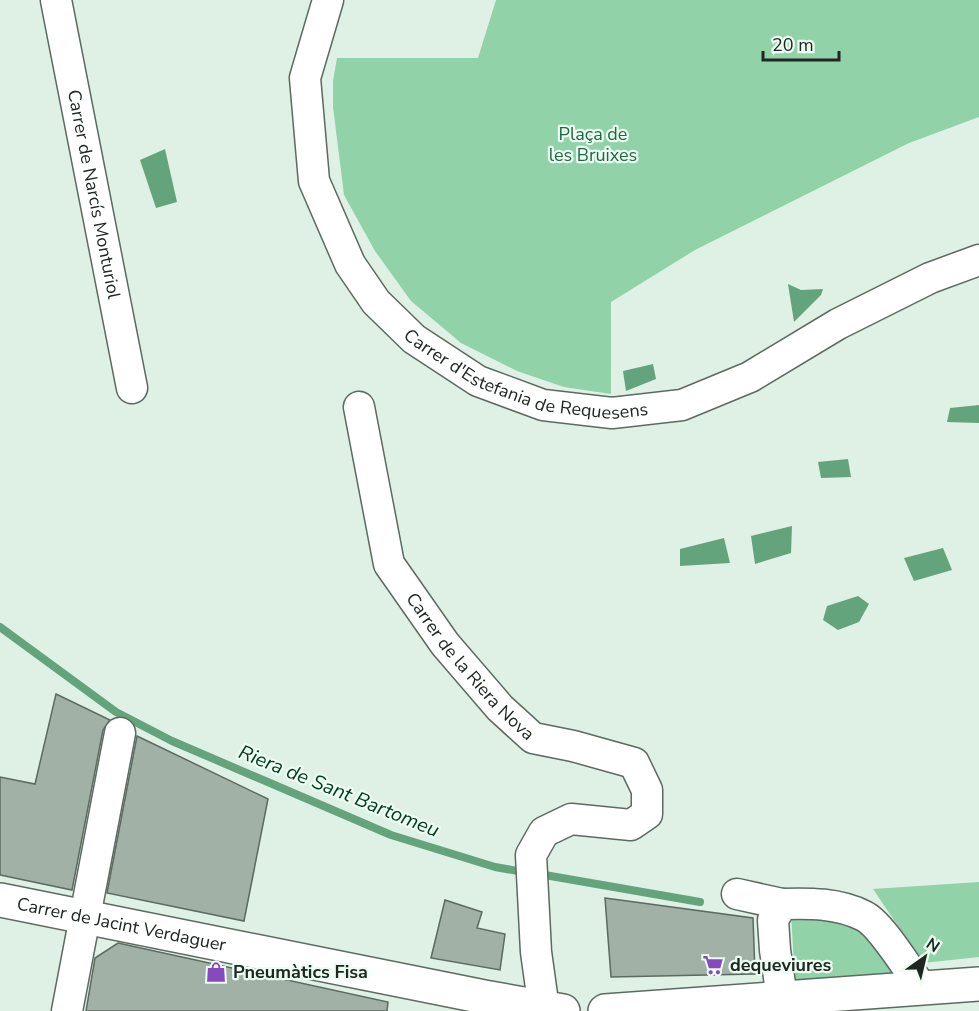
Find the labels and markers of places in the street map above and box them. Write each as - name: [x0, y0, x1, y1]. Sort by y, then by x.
- supermarket icon: dequeviures: [701, 953, 725, 977]
- place label: dequeviures: [730, 953, 832, 977]
- shop icon: Pneumàtics Fisa: [204, 960, 228, 984]
- place label: Pneumàtics Fisa: [233, 960, 368, 984]

